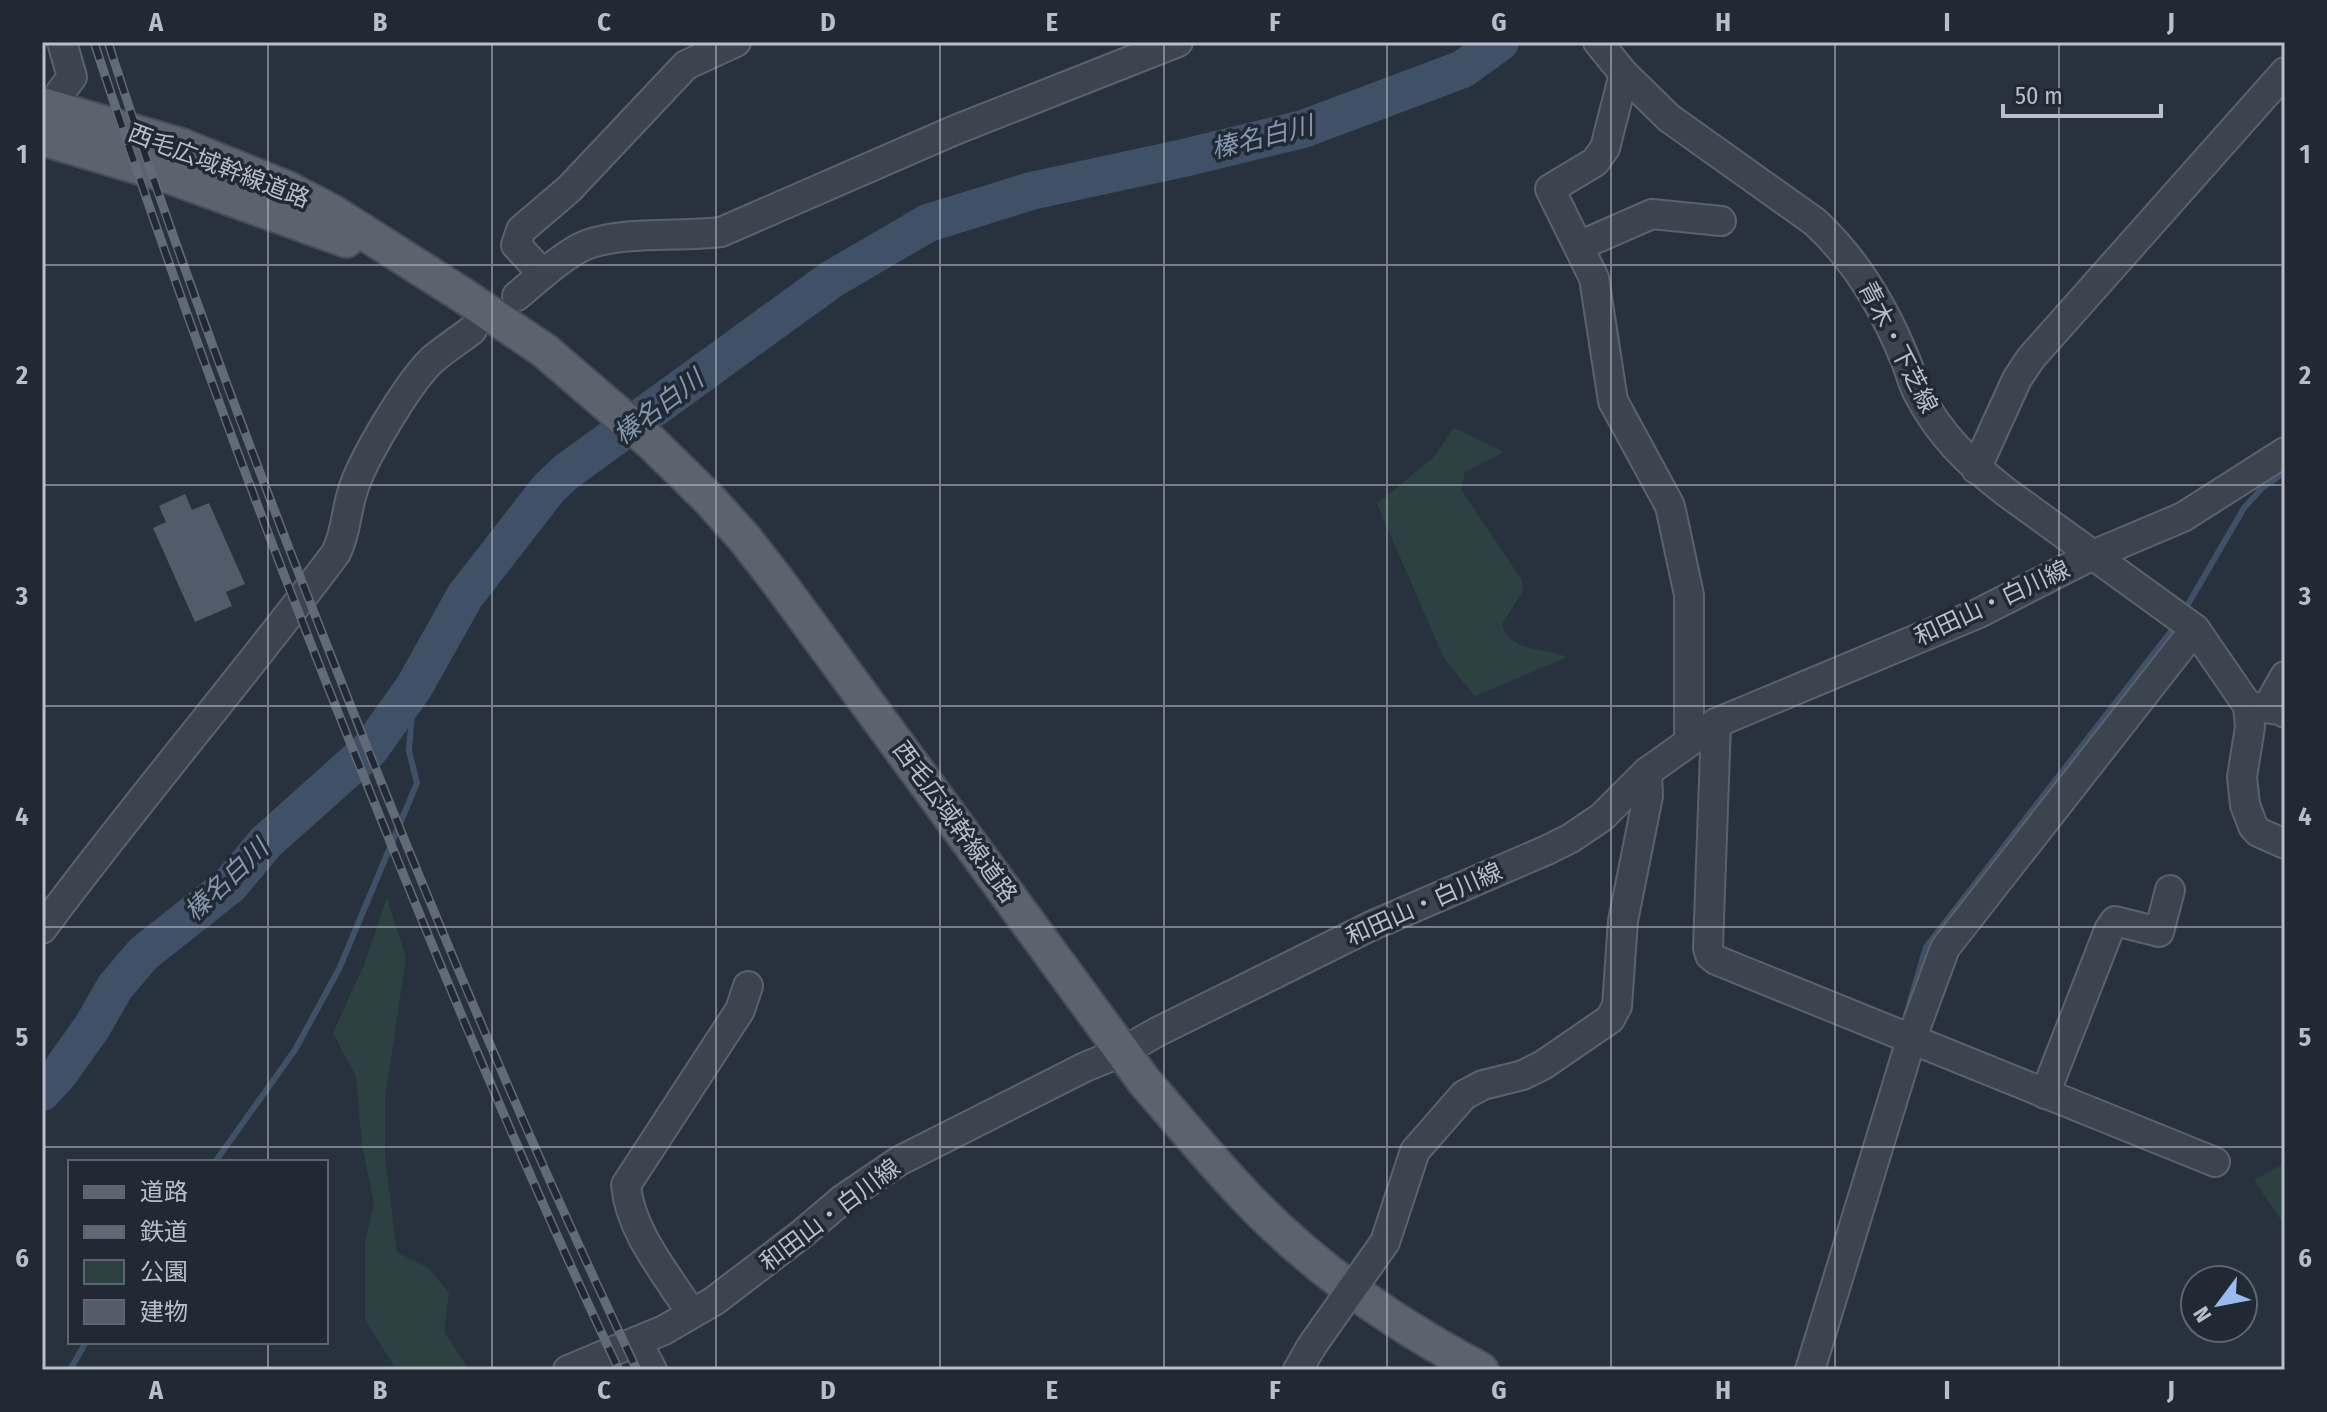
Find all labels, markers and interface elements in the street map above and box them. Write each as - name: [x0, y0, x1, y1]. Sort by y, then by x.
- text: A: [148, 7, 164, 38]
- text: B: [373, 7, 388, 38]
- text: C: [597, 7, 611, 38]
- text: D: [820, 7, 836, 38]
- text: E: [1046, 7, 1058, 38]
- text: F: [1269, 7, 1281, 38]
- text: G: [1491, 7, 1507, 38]
- text: H: [1715, 7, 1731, 38]
- text: I: [1944, 7, 1951, 38]
- text: J: [2166, 7, 2175, 38]
- scale bar: [2003, 68, 2161, 118]
- text: 50 m: [2015, 82, 2063, 110]
- water label: 榛名白川: [1208, 109, 1319, 165]
- street label: 西毛広域幹線道路: [124, 119, 314, 213]
- text: 1: [17, 139, 28, 170]
- text: 1: [2300, 139, 2311, 170]
- street label: 青木・下芝線: [1853, 276, 1943, 418]
- text: 2: [15, 360, 28, 391]
- text: 2: [2298, 360, 2311, 391]
- water label: 榛名白川: [607, 362, 712, 451]
- street label: 和田山・白川線: [1910, 555, 2074, 651]
- text: 3: [15, 581, 28, 612]
- text: 3: [2298, 581, 2311, 612]
- street label: 西毛広域幹線道路: [887, 736, 1023, 908]
- text: 4: [15, 801, 29, 832]
- text: 4: [2298, 801, 2312, 832]
- water label: 榛名白川: [178, 831, 277, 928]
- street label: 和田山・白川線: [1342, 857, 1506, 951]
- text: 5: [16, 1022, 29, 1053]
- text: 5: [2299, 1022, 2312, 1053]
- street label: 和田山・白川線: [754, 1153, 906, 1277]
- legend: [68, 1160, 328, 1344]
- text: 道路: [140, 1178, 188, 1206]
- text: 鉄道: [140, 1218, 188, 1246]
- text: 6: [15, 1243, 29, 1274]
- text: 6: [2298, 1243, 2312, 1274]
- text: 公園: [140, 1258, 188, 1286]
- north arrow: [2179, 1264, 2259, 1344]
- text: 建物: [140, 1298, 188, 1326]
- text: N: [2188, 1302, 2217, 1327]
- text: A: [148, 1375, 164, 1406]
- text: B: [373, 1375, 388, 1406]
- text: C: [597, 1375, 611, 1406]
- text: D: [820, 1375, 836, 1406]
- text: E: [1046, 1375, 1058, 1406]
- text: F: [1269, 1375, 1281, 1406]
- text: G: [1491, 1375, 1507, 1406]
- text: H: [1715, 1375, 1731, 1406]
- text: I: [1944, 1375, 1951, 1406]
- text: J: [2166, 1375, 2175, 1406]

